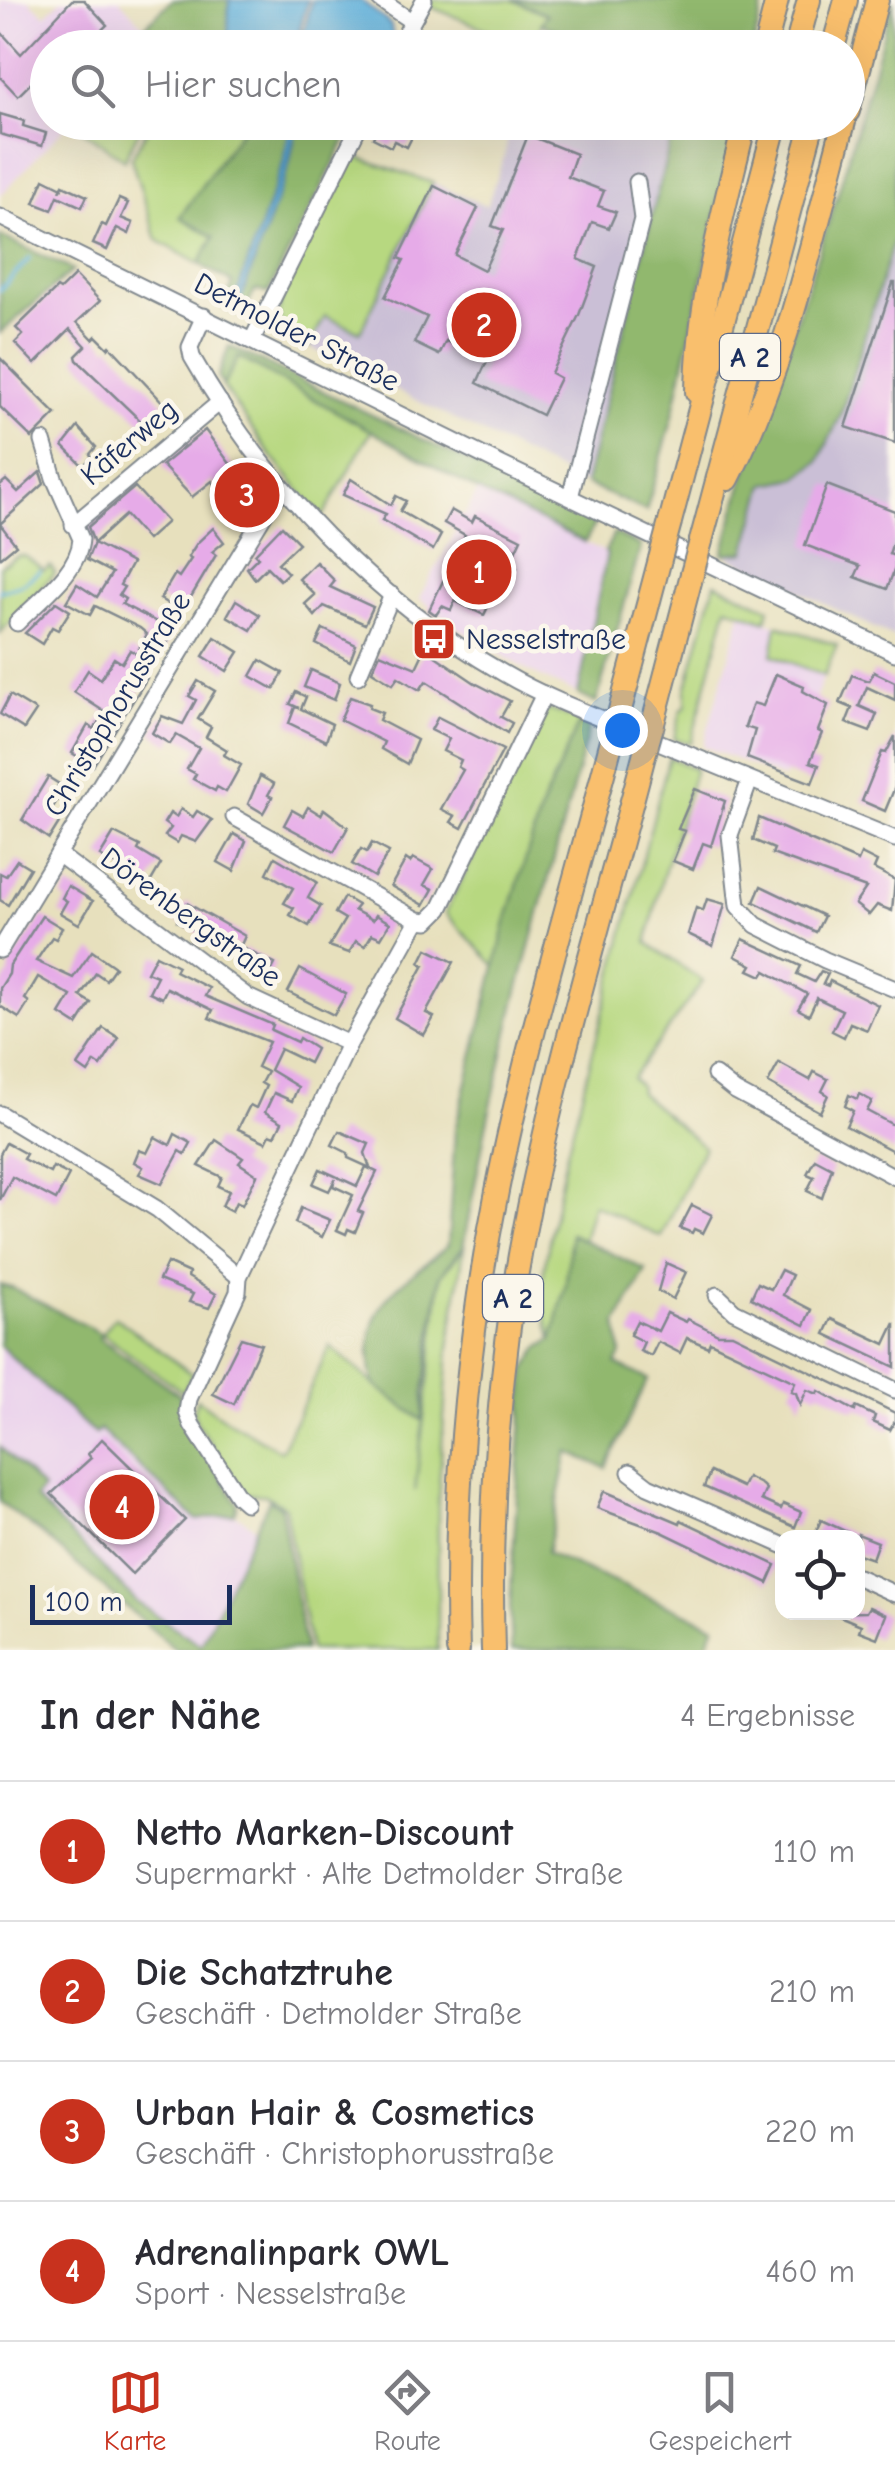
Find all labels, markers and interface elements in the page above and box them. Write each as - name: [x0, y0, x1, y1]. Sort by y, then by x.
- search box: [30, 30, 865, 140]
- icon: search: [65, 58, 120, 113]
- text: Hier suchen: [145, 63, 342, 107]
- street label: Detmolder Straße: [188, 266, 405, 399]
- pin: 2: [452, 288, 516, 362]
- road number: A 2: [720, 334, 780, 380]
- street label: Käferweg: [74, 392, 185, 493]
- pin: 3: [214, 458, 280, 532]
- pin: 1: [446, 534, 512, 610]
- street label: Christophorusstraße: [37, 586, 198, 823]
- bus stop icon: Nesselstraße: [411, 616, 457, 662]
- place label: Nesselstraße: [466, 622, 626, 657]
- your location: [597, 705, 648, 756]
- street label: Dörenbergstraße: [94, 840, 288, 995]
- road number: A 2: [483, 1275, 543, 1321]
- pin: 4: [90, 1470, 154, 1544]
- map controls: [775, 1530, 865, 1620]
- button: locate: [775, 1530, 865, 1620]
- scale bar: [30, 1580, 232, 1624]
- text: 100 m: [45, 1586, 123, 1618]
- text: In der Nähe: [40, 1691, 261, 1740]
- text: 4 Ergebnisse: [680, 1697, 855, 1734]
- text: Netto Marken-Discount: [135, 1811, 513, 1855]
- text: 1: [66, 1833, 79, 1870]
- text: 110 m: [773, 1833, 855, 1870]
- text: Supermarkt · Alte Detmolder Straße: [135, 1855, 623, 1892]
- text: Die Schatztruhe: [135, 1951, 393, 1995]
- text: 2: [65, 1973, 80, 2010]
- text: 210 m: [769, 1973, 855, 2010]
- text: Geschäft · Detmolder Straße: [135, 1995, 522, 2032]
- text: Urban Hair & Cosmetics: [135, 2091, 534, 2135]
- text: 3: [65, 2113, 80, 2150]
- text: 220 m: [765, 2113, 855, 2150]
- text: Geschäft · Christophorusstraße: [135, 2135, 554, 2172]
- text: Adrenalinpark OWL: [135, 2231, 449, 2275]
- text: 4: [65, 2253, 80, 2290]
- text: 460 m: [766, 2253, 855, 2290]
- text: Sport · Nesselstraße: [135, 2275, 406, 2312]
- tab: Karte: [104, 2365, 166, 2457]
- tab: Route: [374, 2365, 441, 2457]
- tab: Gespeichert: [648, 2365, 791, 2457]

